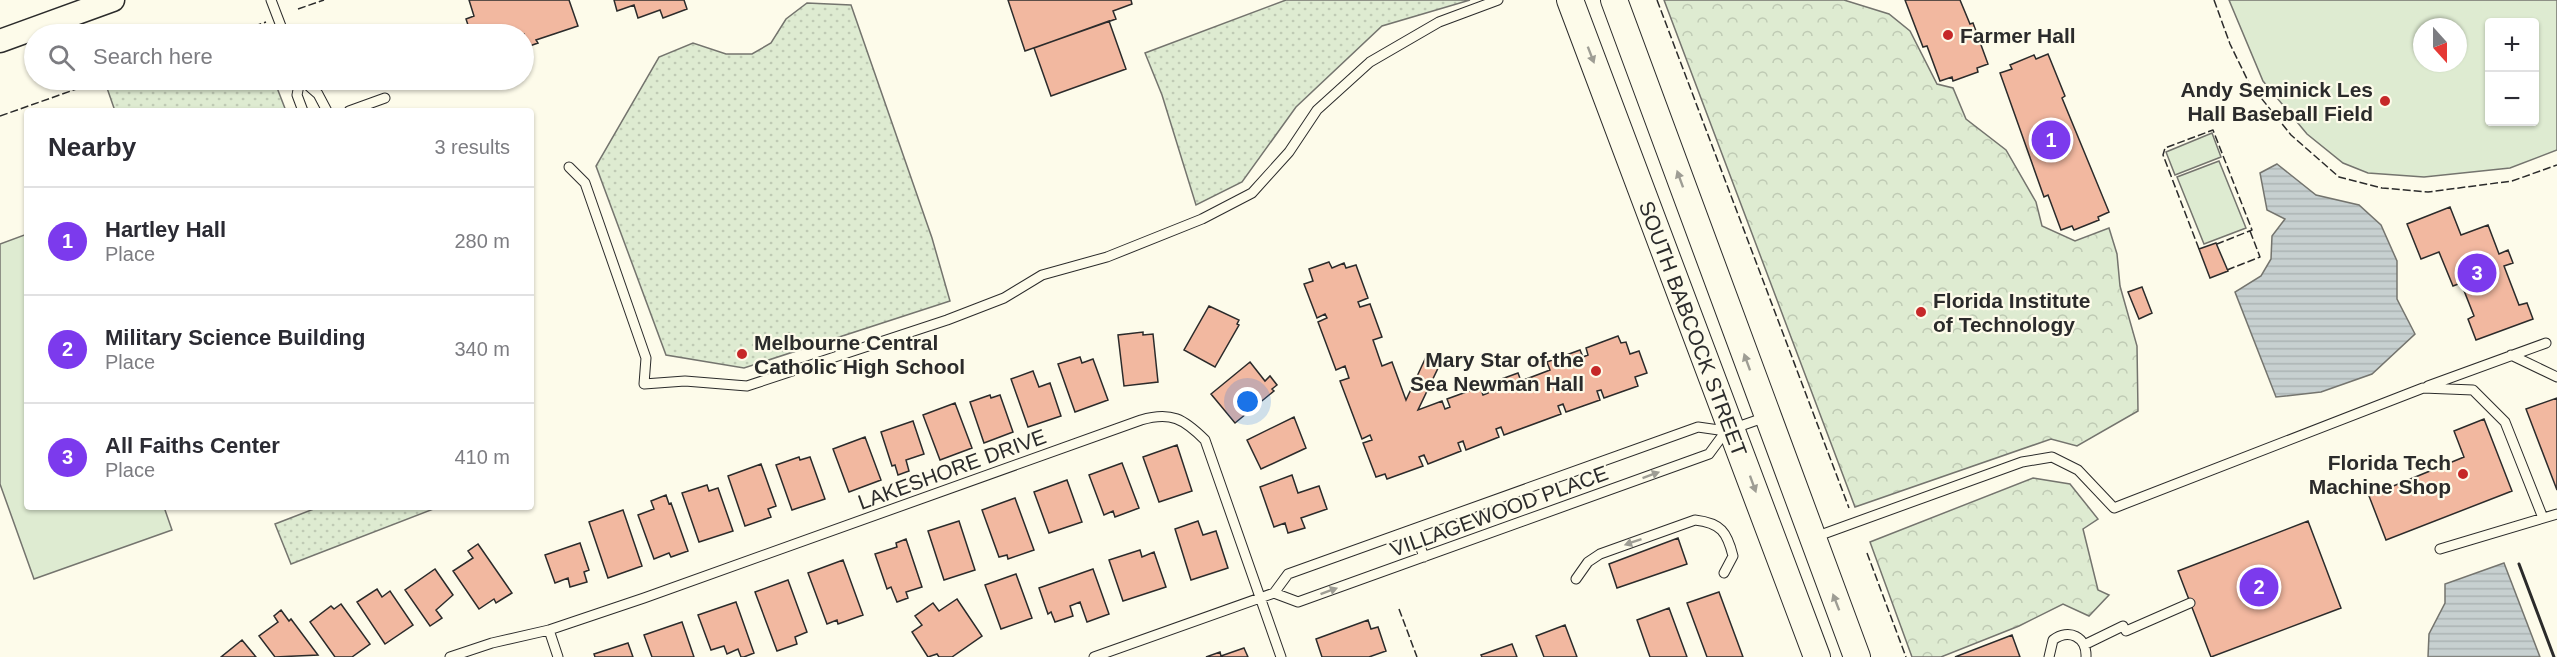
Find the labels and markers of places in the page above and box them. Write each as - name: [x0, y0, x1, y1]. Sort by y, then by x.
- place label: Farmer Hall: [1960, 24, 2076, 47]
- marker: Farmer Hall: [1941, 28, 1955, 42]
- place label: Andy Seminick Les Hall Baseball Field: [2180, 78, 2373, 125]
- marker: Andy Seminick Les Hall Baseball Field: [2378, 94, 2392, 108]
- pin: 1: [2032, 118, 2070, 162]
- pin: 3: [2458, 250, 2496, 296]
- place label: Florida Institute of Technology: [1933, 289, 2091, 336]
- marker: Florida Institute of Technology: [1914, 305, 1928, 319]
- place label: Melbourne Central Catholic High School: [754, 331, 965, 378]
- marker: Melbourne Central Catholic High School: [735, 347, 749, 361]
- place label: Mary Star of the Sea Newman Hall: [1410, 348, 1584, 395]
- marker: Mary Star of the Sea Newman Hall: [1589, 364, 1603, 378]
- place label: Florida Tech Machine Shop: [2309, 451, 2451, 498]
- marker: Florida Tech Machine Shop: [2456, 467, 2470, 481]
- pin: 2: [2240, 564, 2278, 610]

